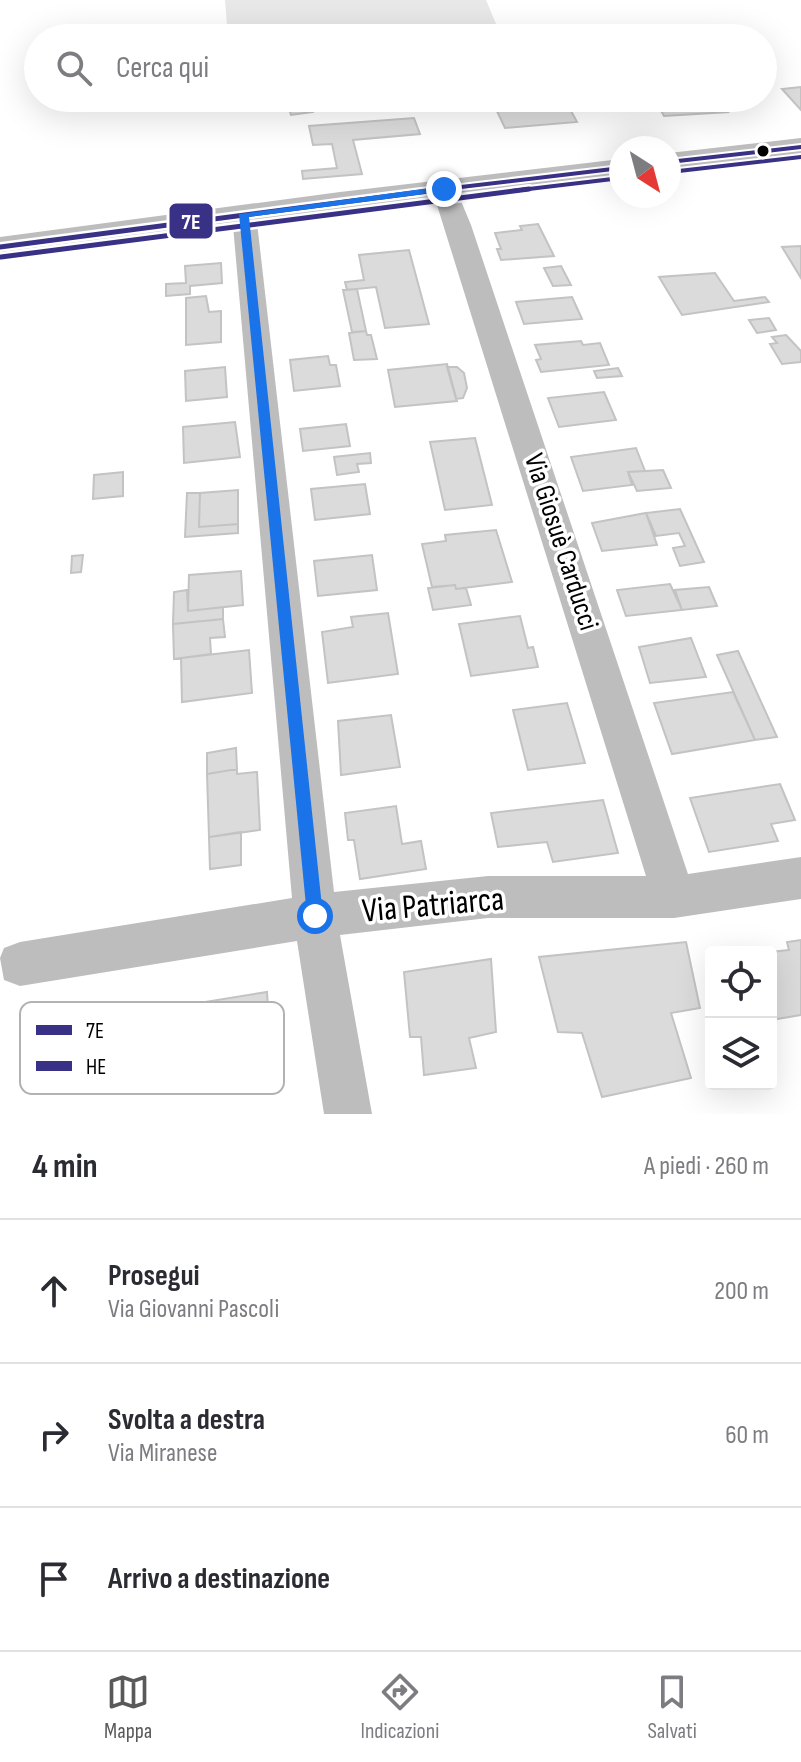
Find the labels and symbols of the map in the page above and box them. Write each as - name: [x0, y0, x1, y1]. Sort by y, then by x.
- north arrow: [609, 136, 681, 208]
- unlabelled marker: [755, 143, 771, 159]
- route end: [426, 171, 462, 207]
- line badge: 7E: [168, 202, 214, 240]
- text: 7E: [181, 209, 201, 236]
- street label: Via Giosuè Carducci: [517, 450, 605, 634]
- street label: Via Patriarca: [360, 878, 506, 932]
- route start: [297, 898, 333, 934]
- legend: [20, 1002, 284, 1094]
- text: 7E: [86, 1018, 104, 1045]
- text: HE: [86, 1054, 106, 1081]

